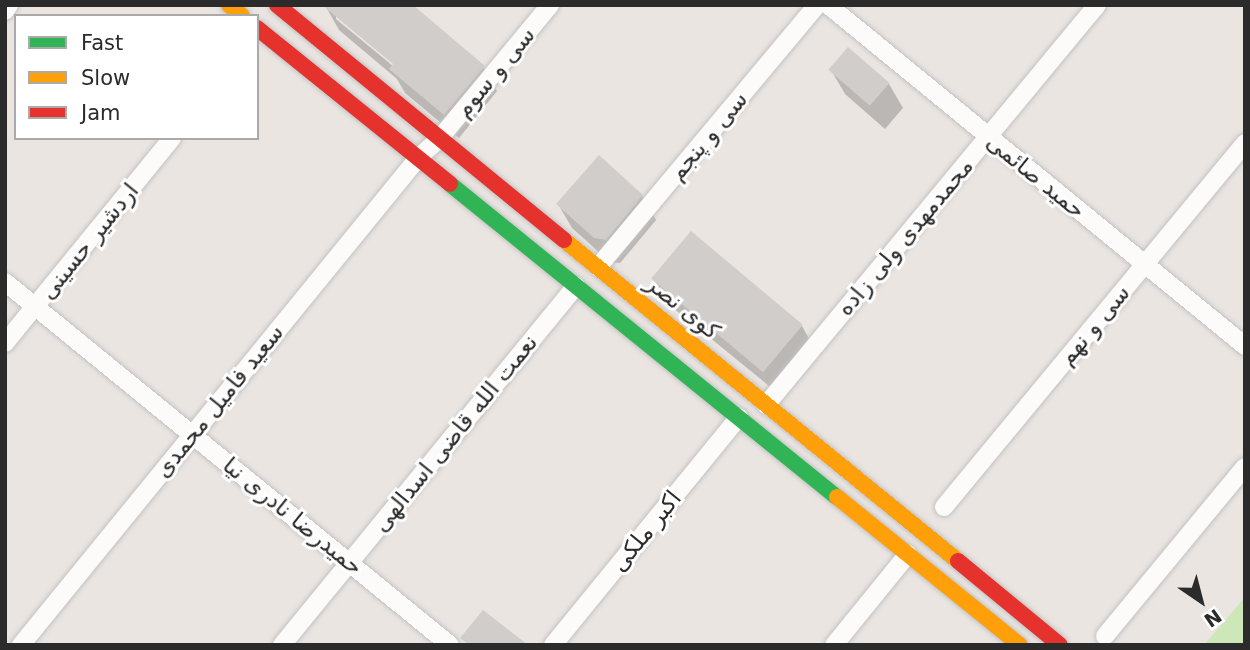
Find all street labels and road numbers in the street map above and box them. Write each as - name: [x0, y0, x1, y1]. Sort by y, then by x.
- street label: سی و سوم: [449, 21, 541, 123]
- street label: سی و پنجم: [663, 86, 753, 186]
- street label: حمید صائمی: [981, 128, 1091, 224]
- street label: محمدمهدی ولی زاده: [831, 153, 979, 321]
- street label: اردشیر حسینی: [34, 177, 144, 305]
- street label: کوی نصر: [640, 269, 726, 345]
- street label: سی و نهم: [1052, 279, 1136, 371]
- street label: سعید فامیل محمدی: [149, 319, 289, 483]
- street label: نعمت الله قاضی اسدالهی: [367, 329, 543, 537]
- street label: حمیدرضا نادری نیا: [218, 451, 368, 581]
- street label: اکبر ملکی: [605, 485, 687, 577]

